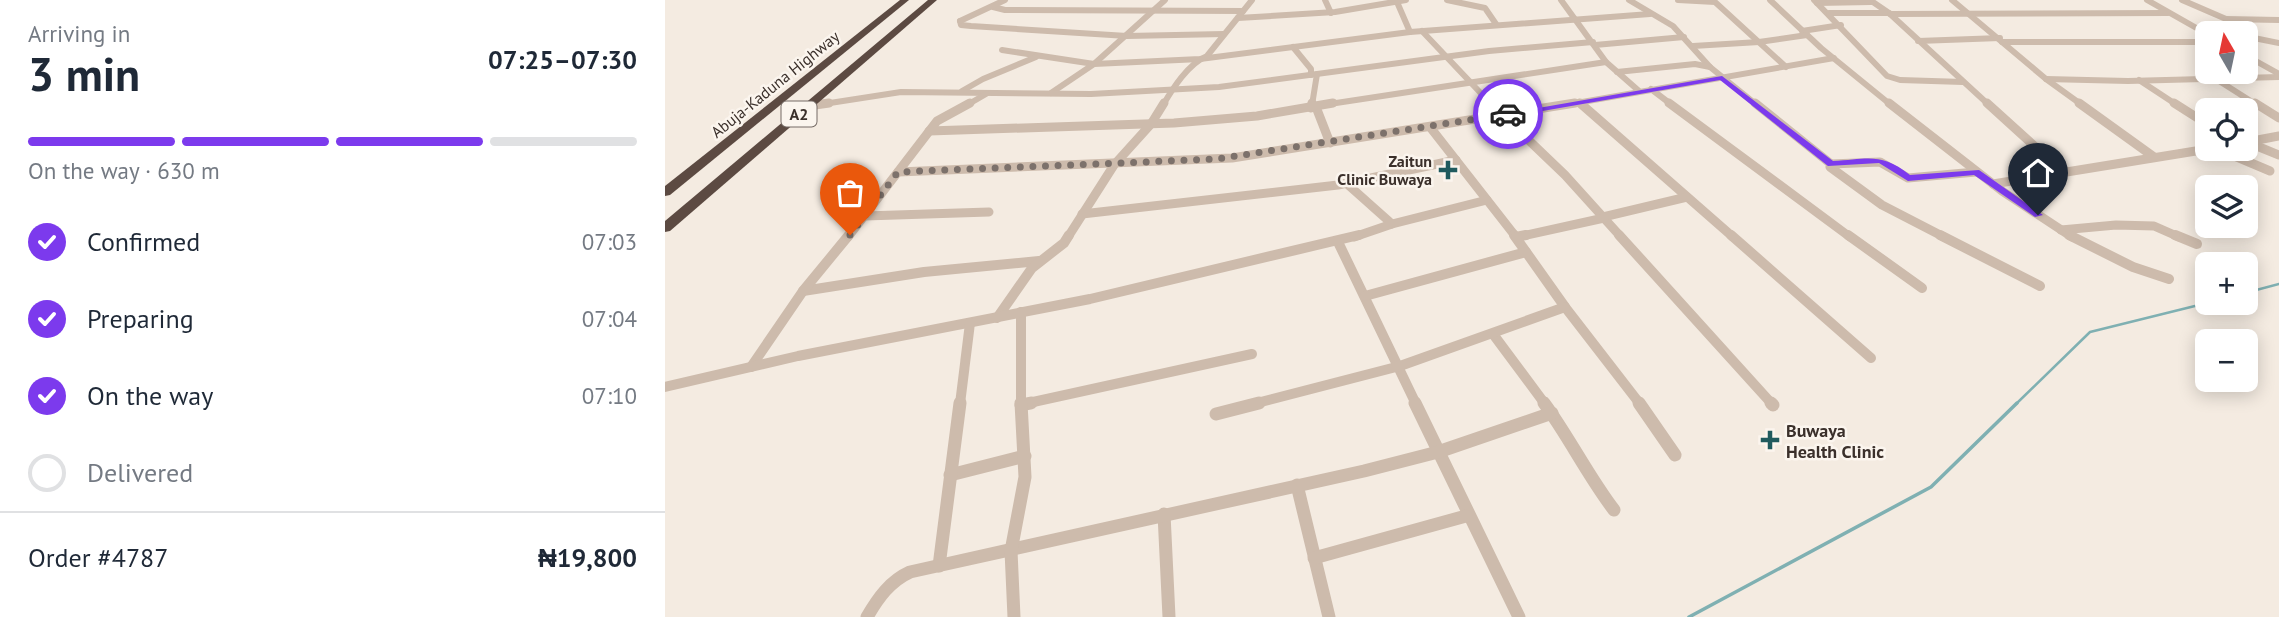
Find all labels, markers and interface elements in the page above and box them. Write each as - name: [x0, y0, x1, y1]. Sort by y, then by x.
- text: Arriving in: [28, 19, 130, 48]
- north arrow: [2195, 21, 2257, 84]
- map controls: [2195, 21, 2258, 392]
- street label: Abuja-Kaduna Highway: [707, 26, 844, 142]
- text: 07:25–07:30: [488, 43, 637, 76]
- text: 3 min: [28, 44, 140, 104]
- courier: [1473, 79, 1543, 149]
- icon: car: [1489, 95, 1527, 133]
- button: locate: [2195, 98, 2258, 161]
- road number: A2: [781, 102, 817, 126]
- pin: [2008, 143, 2068, 215]
- place label: Zaitun Clinic Buwaya: [1337, 151, 1432, 189]
- icon: home: [2019, 154, 2057, 192]
- text: On the way · 630 m: [28, 156, 220, 185]
- marker: Zaitun Clinic Buwaya: [1438, 160, 1458, 180]
- pin: [820, 163, 880, 235]
- icon: bag: [831, 174, 869, 212]
- button: layers: [2195, 175, 2258, 238]
- icon: check: [28, 223, 66, 261]
- text: Confirmed: [87, 225, 200, 258]
- text: 07:03: [582, 227, 637, 256]
- button: +: [2195, 252, 2258, 315]
- icon: check: [28, 300, 66, 338]
- text: Preparing: [87, 302, 194, 335]
- text: 07:04: [582, 304, 637, 333]
- button: −: [2195, 329, 2258, 392]
- icon: check: [28, 377, 66, 415]
- text: On the way: [87, 379, 213, 412]
- text: 07:10: [582, 381, 637, 410]
- place label: Buwaya Health Clinic: [1786, 419, 1884, 463]
- marker: Buwaya Health Clinic: [1760, 430, 1780, 450]
- text: Delivered: [87, 456, 193, 489]
- text: Order #4787: [28, 541, 168, 574]
- text: ₦19,800: [538, 541, 637, 574]

